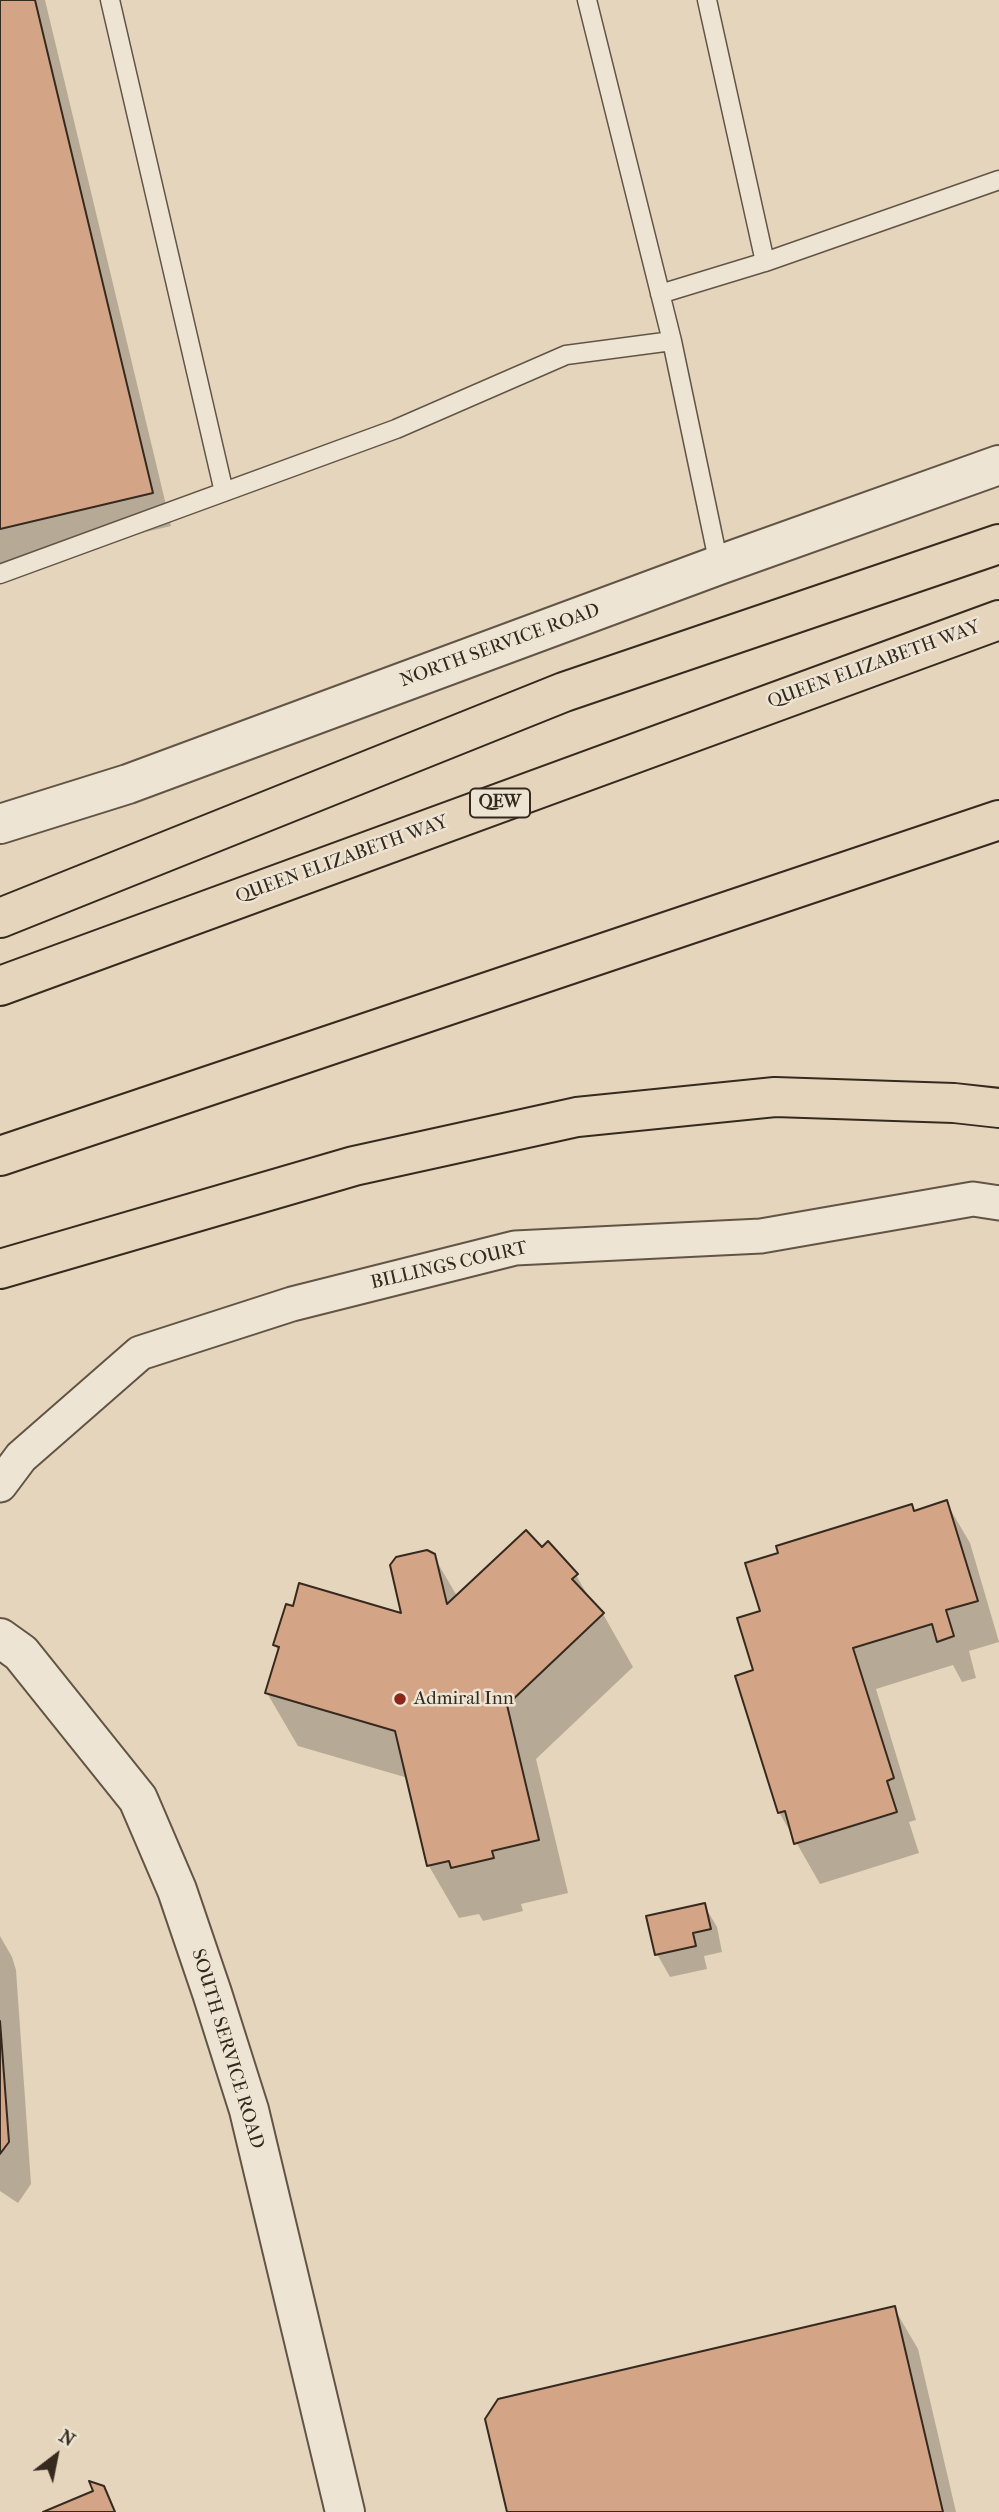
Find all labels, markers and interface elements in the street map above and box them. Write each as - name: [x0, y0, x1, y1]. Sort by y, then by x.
- street label: NORTH SERVICE ROAD: [397, 599, 603, 693]
- street label: QUEEN ELIZABETH WAY: [765, 616, 983, 714]
- road number: QEW: [470, 788, 530, 818]
- street label: QUEEN ELIZABETH WAY: [233, 811, 451, 909]
- street label: BILLINGS COURT: [369, 1237, 529, 1295]
- place label: Admiral Inn: [414, 1688, 514, 1710]
- marker: Admiral Inn: [392, 1691, 408, 1707]
- street label: SOUTH SERVICE ROAD: [186, 1946, 268, 2152]
- north arrow: [21, 2421, 91, 2491]
- text: N: [55, 2425, 79, 2451]

